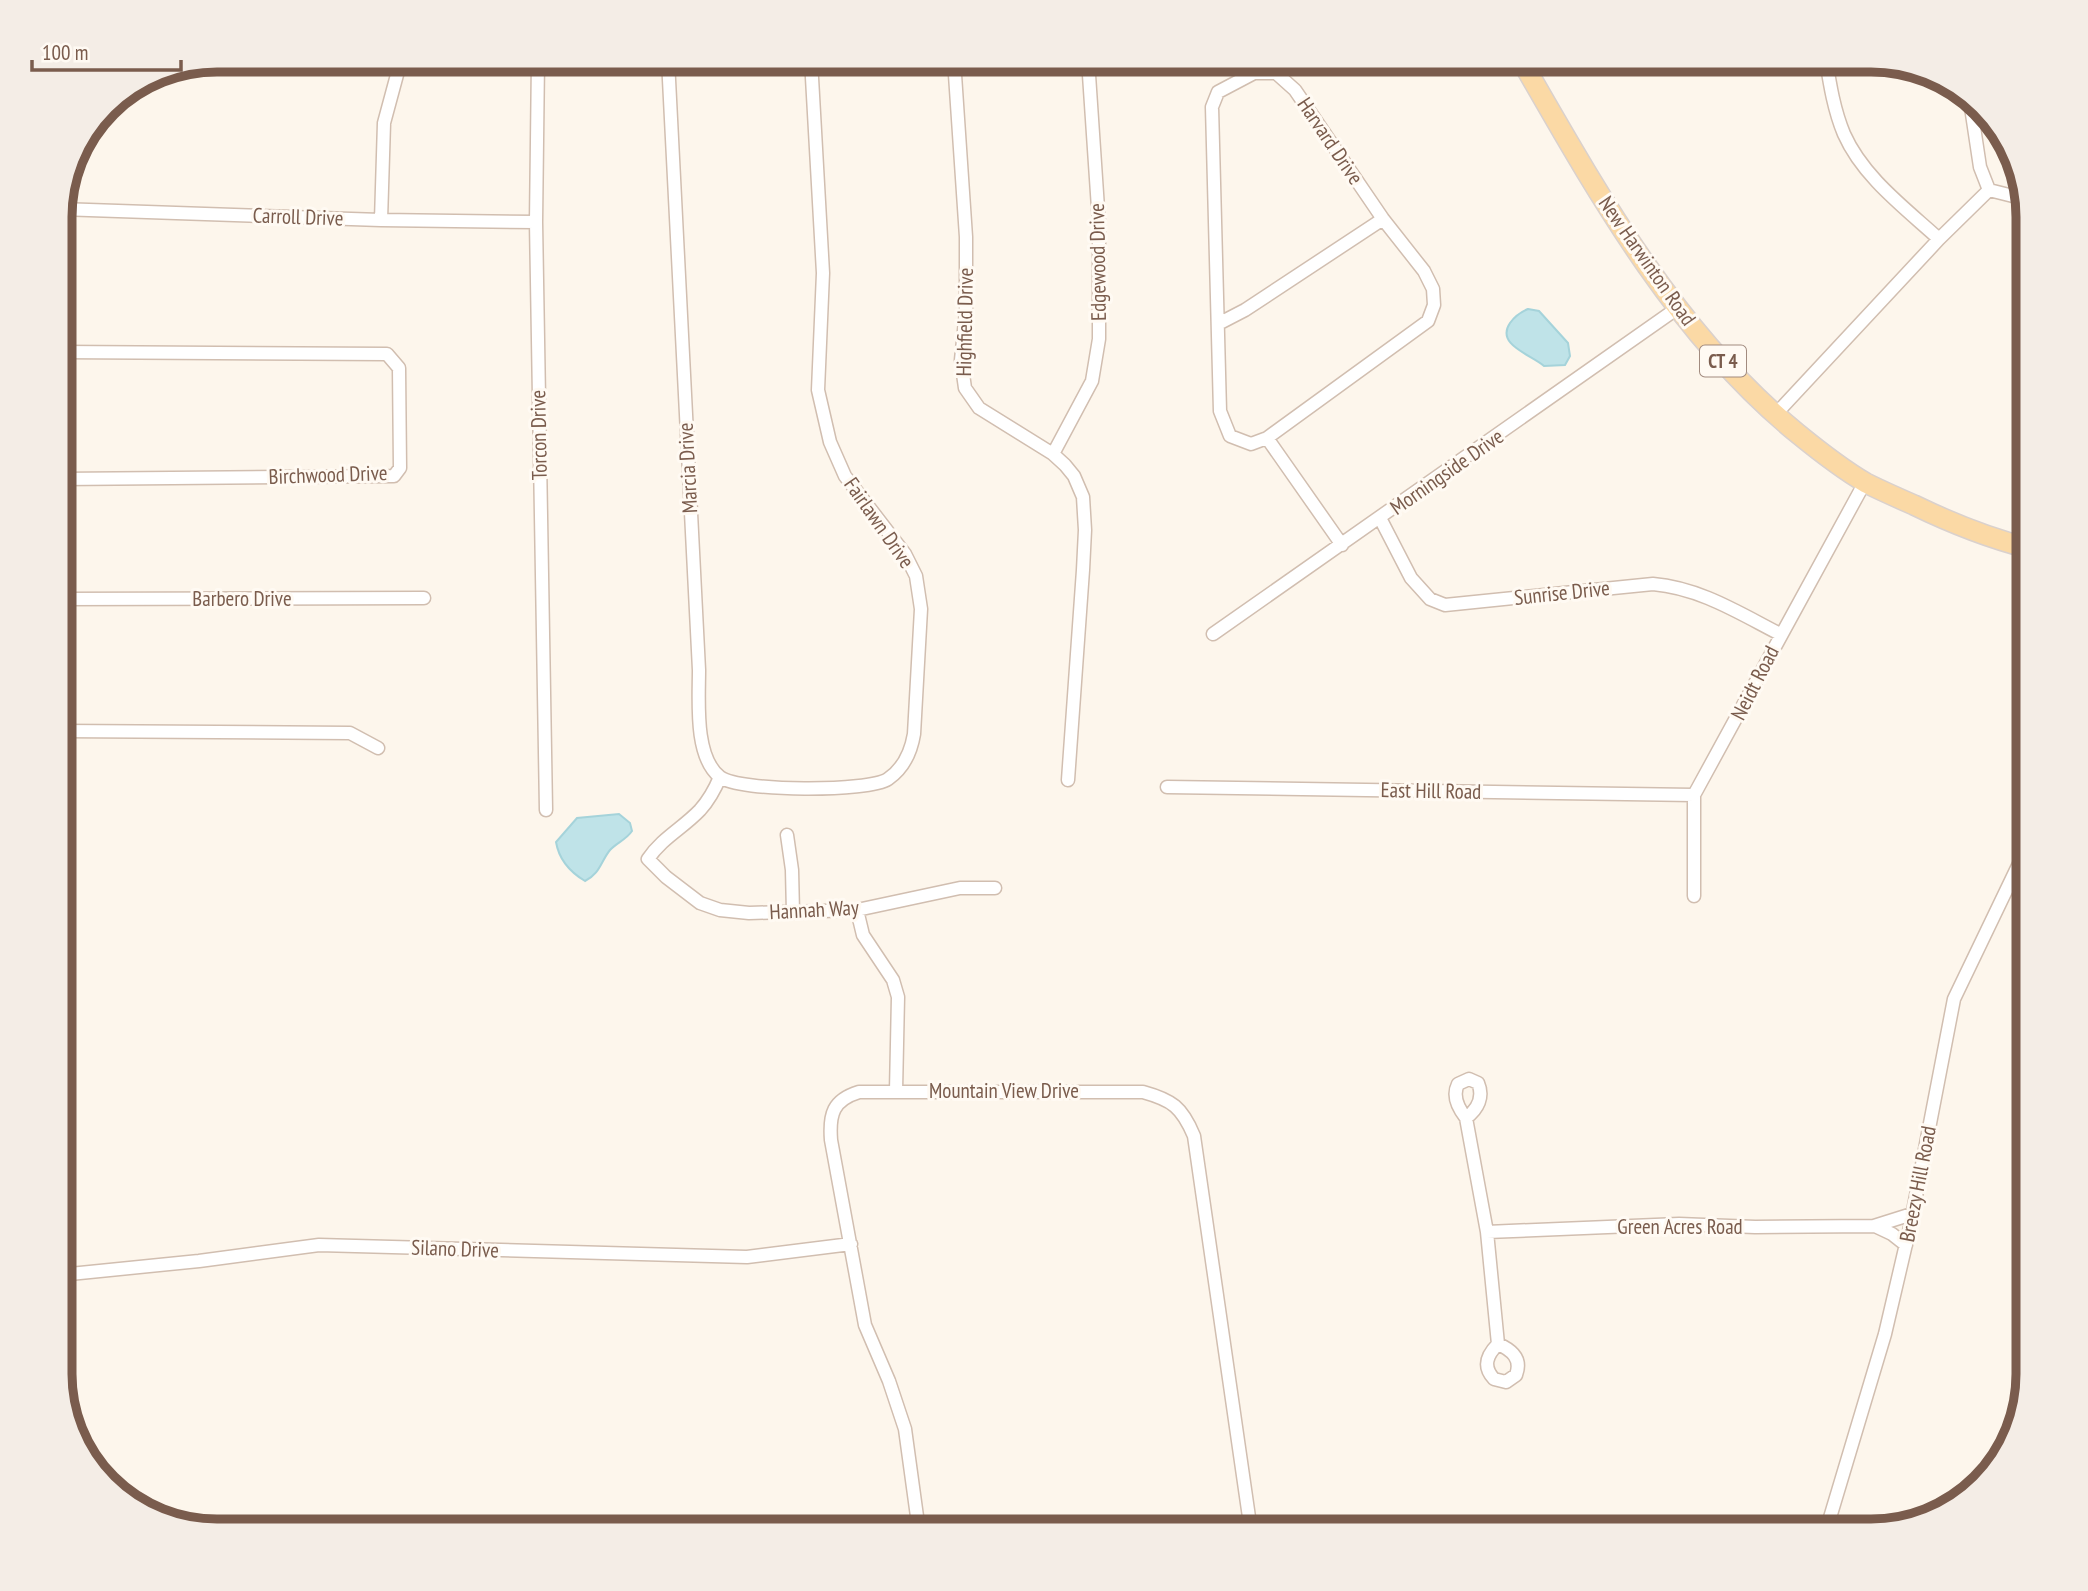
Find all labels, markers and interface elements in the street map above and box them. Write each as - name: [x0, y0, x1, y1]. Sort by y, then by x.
- scale bar: [32, 28, 180, 72]
- text: 100 m: [42, 39, 88, 66]
- street label: Harvard Drive: [1291, 92, 1369, 189]
- street label: New Harwinton Road: [1593, 191, 1702, 331]
- street label: Carroll Drive: [252, 201, 344, 232]
- street label: Edgewood Drive: [1083, 203, 1112, 321]
- street label: Highfield Drive: [950, 267, 979, 377]
- road number: CT 4: [1700, 346, 1746, 376]
- street label: Torcon Drive: [524, 390, 553, 480]
- street label: Marcia Drive: [672, 422, 703, 514]
- street label: Morningside Drive: [1385, 423, 1509, 521]
- street label: Birchwood Drive: [268, 459, 388, 490]
- street label: Fairlawn Drive: [838, 472, 921, 573]
- street label: Sunrise Drive: [1513, 574, 1611, 611]
- street label: Barbero Drive: [192, 585, 292, 612]
- street label: Neidt Road: [1724, 641, 1785, 724]
- street label: East Hill Road: [1380, 776, 1482, 805]
- street label: Hannah Way: [769, 894, 859, 925]
- street label: Mountain View Drive: [929, 1077, 1079, 1104]
- street label: Breezy Hill Road: [1893, 1124, 1942, 1244]
- street label: Green Acres Road: [1617, 1213, 1743, 1240]
- street label: Silano Drive: [411, 1233, 499, 1264]

